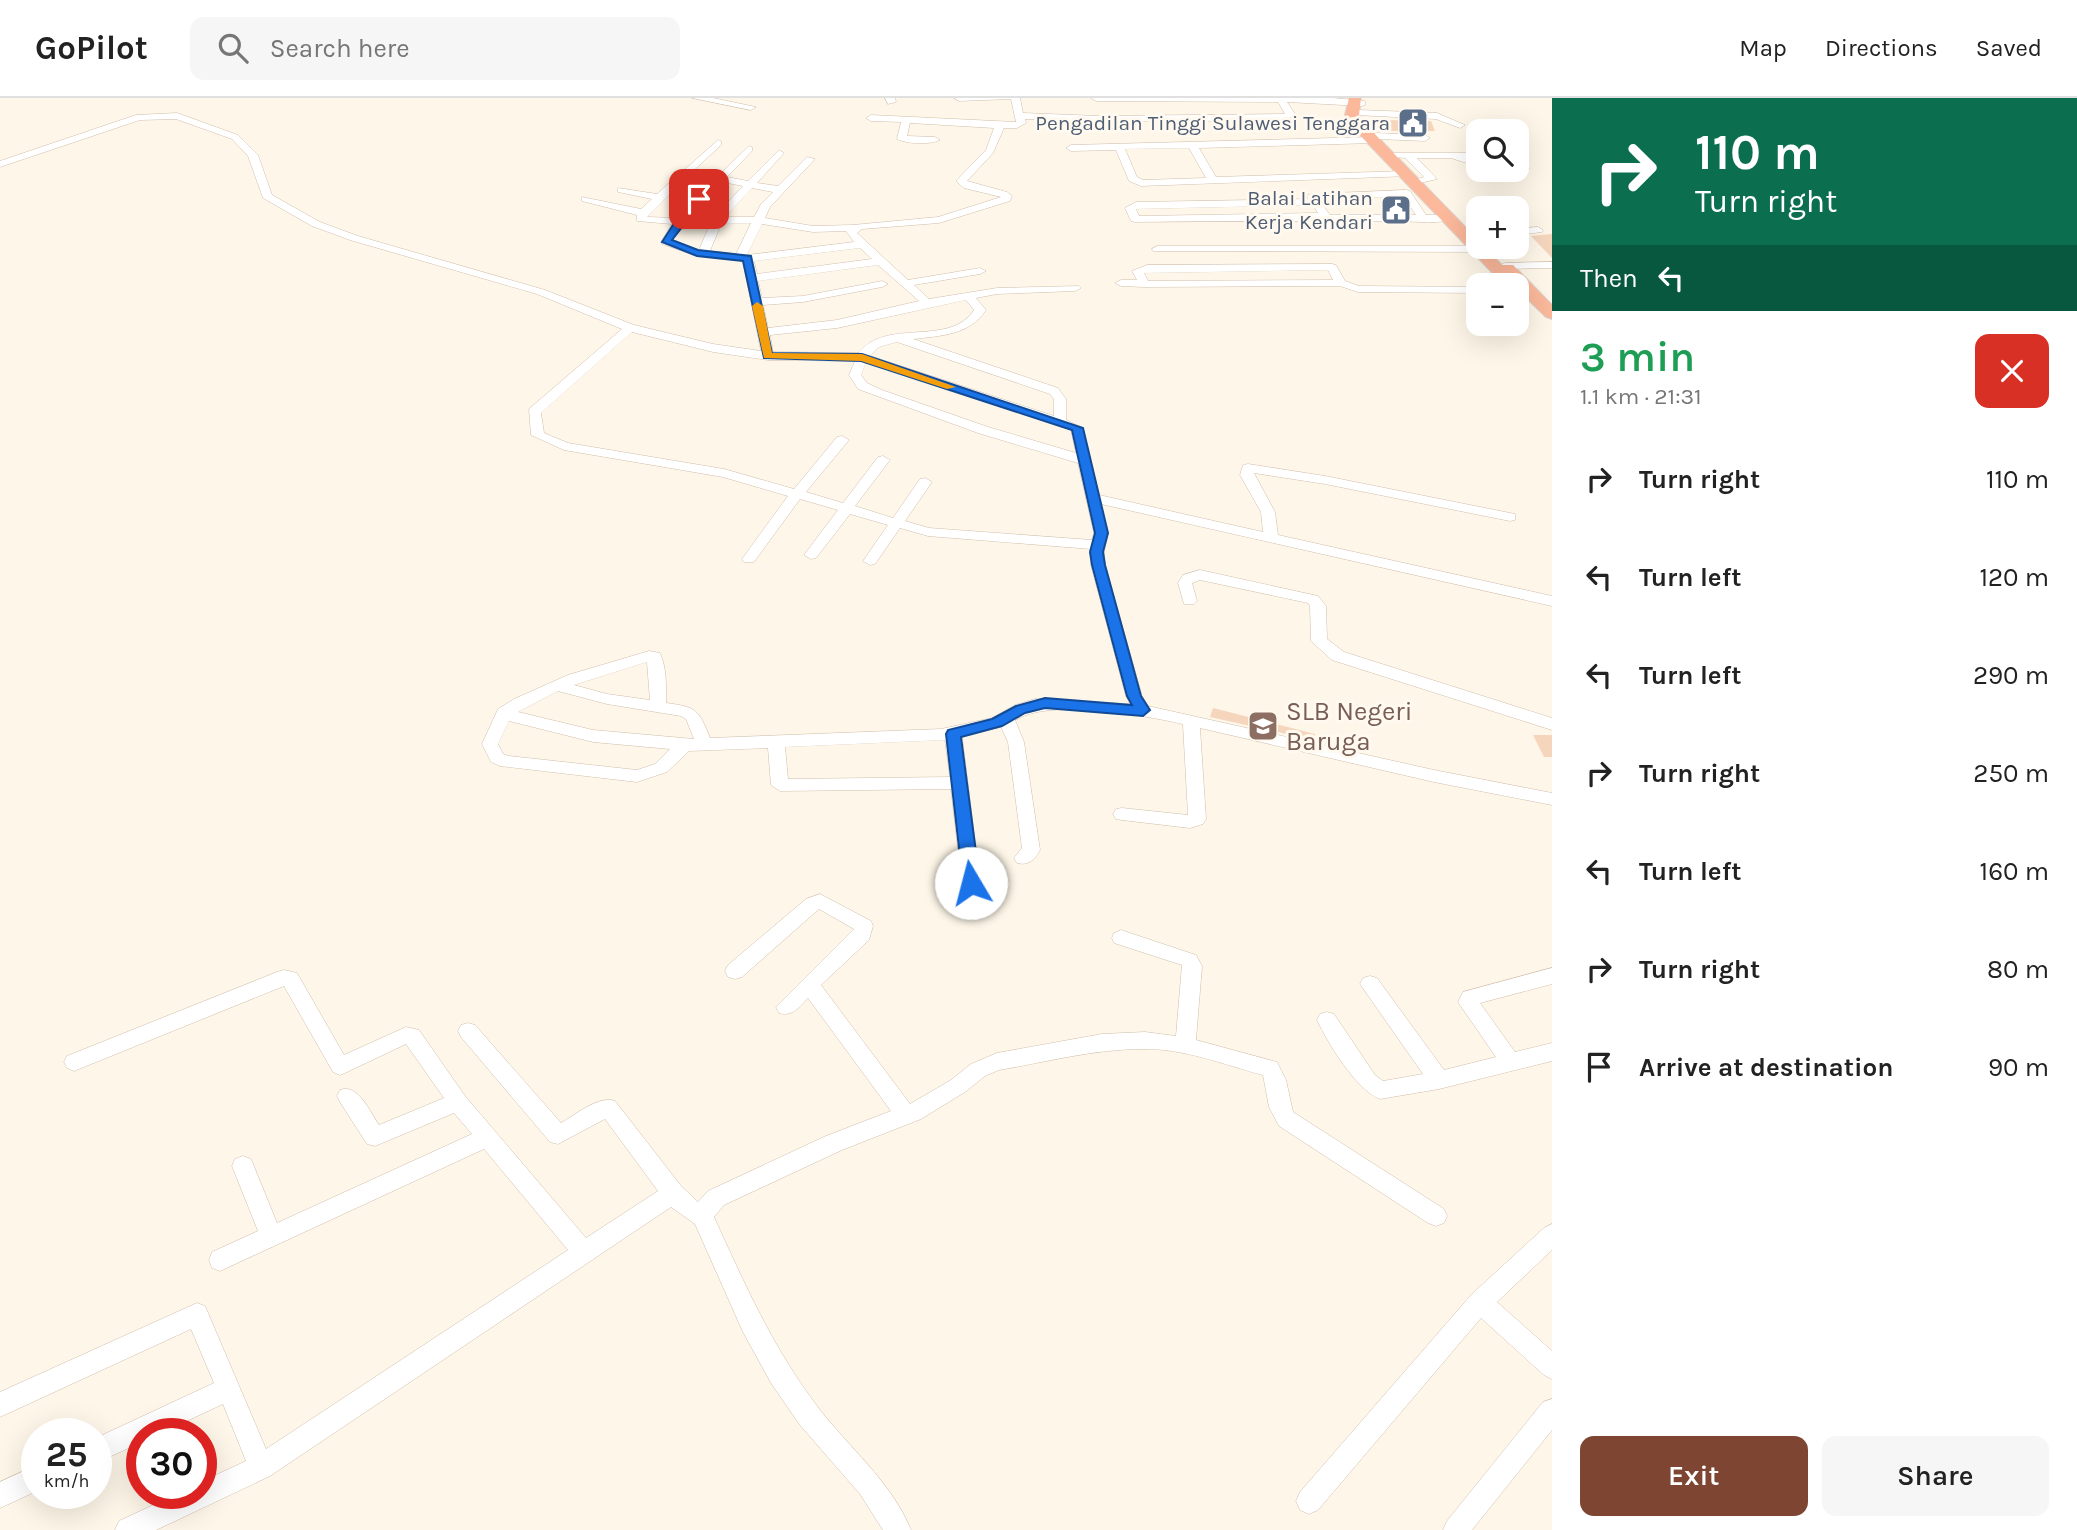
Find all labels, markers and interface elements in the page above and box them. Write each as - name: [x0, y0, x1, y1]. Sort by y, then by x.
- search box: [190, 17, 680, 80]
- text: GoPilot: [35, 29, 148, 67]
- icon: search: [214, 29, 252, 67]
- text: Search here: [270, 33, 410, 64]
- text: Map: [1739, 34, 1787, 62]
- text: Directions: [1825, 34, 1938, 62]
- text: Saved: [1976, 34, 2042, 62]
- public building icon: Pengadilan Tinggi Sulawesi Tenggara: [1396, 106, 1430, 140]
- place label: Pengadilan Tinggi Sulawesi Tenggara: [1035, 111, 1390, 135]
- map controls: [1466, 119, 1529, 336]
- button: search: [1466, 119, 1529, 182]
- text: 110 m: [1695, 124, 1820, 181]
- icon: right: [1580, 126, 1671, 217]
- pin: [669, 169, 729, 229]
- icon: arrive: [680, 180, 718, 218]
- text: Turn right: [1695, 183, 1837, 220]
- place label: Balai Latihan Kerja Kendari: [1245, 186, 1373, 234]
- public building icon: Balai Latihan Kerja Kendari: [1379, 193, 1413, 227]
- button: +: [1466, 196, 1529, 259]
- icon: left: [1652, 259, 1690, 297]
- text: Then: [1580, 263, 1638, 294]
- button: −: [1466, 273, 1529, 336]
- text: 3 min: [1580, 332, 1695, 382]
- button: close: [1975, 334, 2049, 408]
- text: 1.1 km · 21:31: [1580, 383, 1702, 410]
- icon: right: [1580, 460, 1618, 498]
- text: Turn right: [1639, 464, 1760, 495]
- text: 110 m: [1986, 464, 2049, 495]
- icon: left: [1580, 558, 1618, 596]
- text: Turn left: [1639, 562, 1741, 593]
- text: 120 m: [1979, 562, 2049, 593]
- icon: left: [1580, 656, 1618, 694]
- text: Turn left: [1639, 660, 1741, 691]
- text: 290 m: [1973, 660, 2049, 691]
- place label: SLB Negeri Baruga: [1286, 696, 1413, 757]
- school or university icon: SLB Negeri Baruga: [1246, 709, 1280, 743]
- icon: right: [1580, 754, 1618, 792]
- text: Turn right: [1639, 758, 1760, 789]
- text: 250 m: [1973, 758, 2049, 789]
- position arrow: [934, 846, 1008, 920]
- icon: left: [1580, 852, 1618, 890]
- text: Turn left: [1639, 856, 1741, 887]
- text: 160 m: [1980, 856, 2049, 887]
- icon: right: [1580, 950, 1618, 988]
- text: Turn right: [1639, 954, 1760, 985]
- text: 80 m: [1987, 954, 2049, 985]
- icon: arrive: [1580, 1048, 1618, 1086]
- text: Arrive at destination: [1639, 1052, 1893, 1083]
- text: 90 m: [1988, 1052, 2049, 1083]
- speed limit sign: 30: [126, 1418, 217, 1509]
- text: 25: [46, 1434, 87, 1475]
- button: Exit: [1580, 1436, 1808, 1516]
- button: Share: [1822, 1436, 2049, 1516]
- text: km/h: [44, 1470, 89, 1492]

